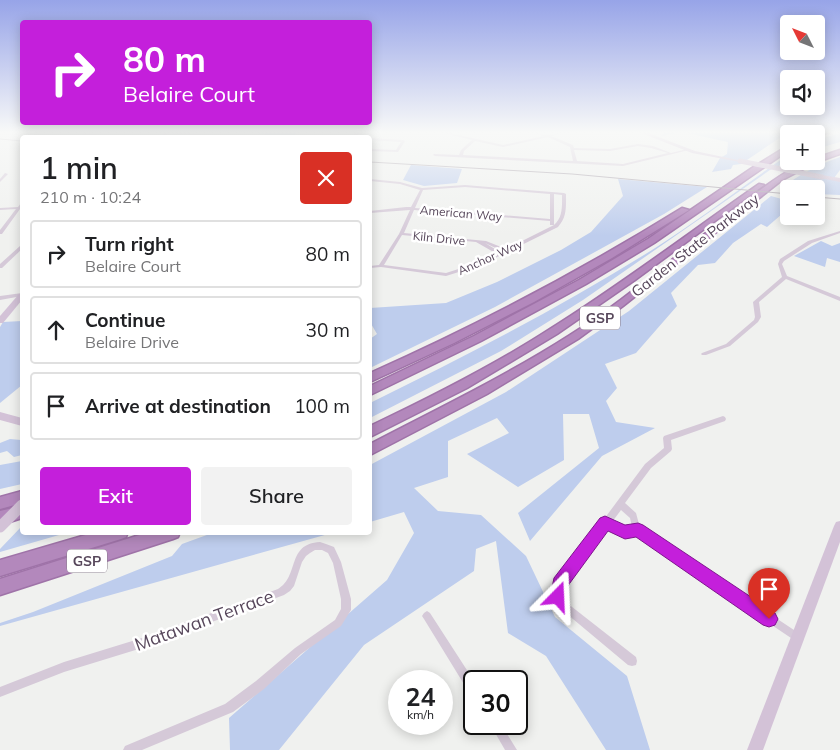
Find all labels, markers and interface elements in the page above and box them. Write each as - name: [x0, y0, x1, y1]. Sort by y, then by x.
- north arrow: [780, 15, 825, 60]
- map controls: [780, 15, 825, 225]
- text: 80 m: [123, 37, 206, 81]
- icon: right: [40, 40, 105, 105]
- button: sound: [780, 70, 825, 115]
- text: Belaire Court: [123, 80, 255, 108]
- button: +: [780, 125, 825, 170]
- text: 1 min: [40, 149, 118, 187]
- button: close: [300, 152, 352, 204]
- button: −: [780, 180, 825, 225]
- text: 210 m · 10:24: [40, 187, 141, 207]
- street label: Garden State Parkway: [627, 189, 763, 301]
- street label: American Way: [419, 202, 503, 224]
- street label: Kiln Drive: [412, 228, 466, 248]
- text: Turn right: [85, 232, 174, 256]
- street label: Anchor Way: [455, 236, 525, 278]
- icon: right: [42, 240, 70, 268]
- text: 80 m: [306, 242, 350, 266]
- text: Belaire Court: [85, 256, 181, 276]
- road number: GSP: [580, 306, 620, 330]
- text: Continue: [85, 308, 165, 332]
- icon: ahead: [42, 316, 70, 344]
- text: 30 m: [306, 318, 350, 342]
- text: Belaire Drive: [85, 332, 179, 352]
- icon: arrive: [42, 392, 70, 420]
- text: Arrive at destination: [85, 394, 271, 418]
- text: 100 m: [294, 394, 350, 418]
- button: Exit: [40, 467, 191, 525]
- button: Share: [201, 467, 352, 525]
- road number: GSP: [67, 550, 107, 572]
- pin: [748, 568, 790, 619]
- position arrow: [531, 570, 583, 622]
- icon: arrive: [755, 575, 783, 603]
- street label: Matawan Terrace: [131, 584, 277, 656]
- speed limit sign: 30: [463, 670, 528, 735]
- text: 24: [405, 681, 436, 712]
- text: km/h: [407, 707, 434, 722]

